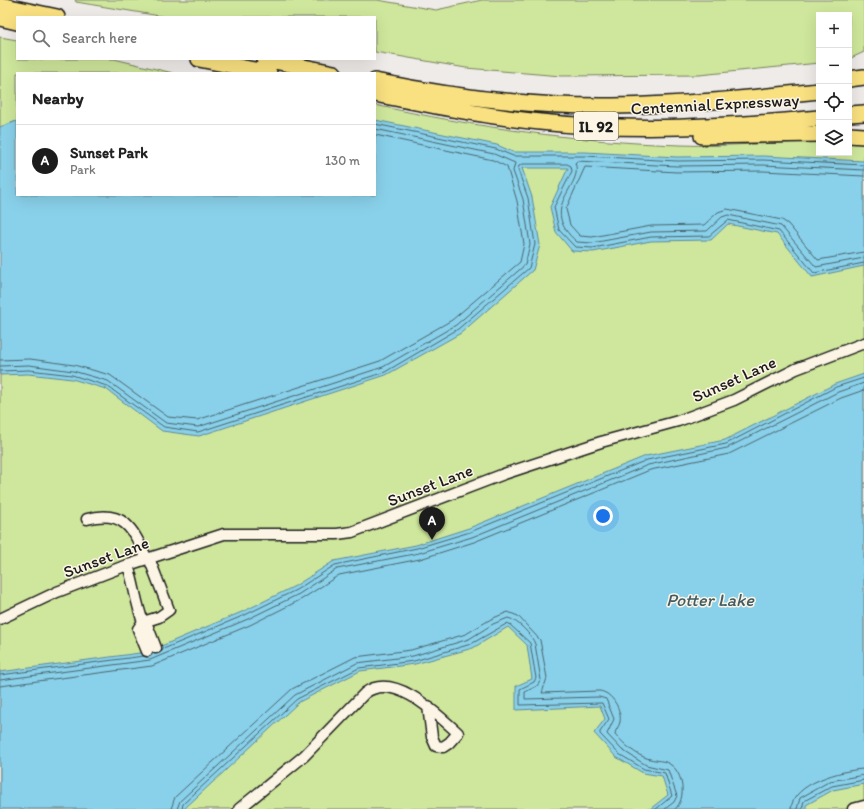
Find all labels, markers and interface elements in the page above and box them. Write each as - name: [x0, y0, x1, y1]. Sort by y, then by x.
- map controls: [816, 12, 852, 156]
- button: +: [816, 12, 852, 48]
- search box: [16, 16, 376, 60]
- icon: search: [30, 27, 52, 49]
- text: Search here: [62, 29, 137, 47]
- button: −: [816, 48, 852, 84]
- button: locate: [816, 84, 852, 120]
- text: Nearby: [32, 88, 84, 108]
- street label: Centennial Expressway: [630, 90, 800, 118]
- road number: IL 92: [574, 112, 618, 140]
- button: layers: [816, 120, 852, 156]
- text: Sunset Park: [70, 144, 148, 162]
- text: A: [41, 153, 49, 168]
- text: 130 m: [325, 153, 360, 168]
- text: Park: [70, 162, 96, 177]
- street label: Sunset Lane: [689, 352, 779, 406]
- street label: Sunset Lane: [385, 460, 475, 510]
- your location: [593, 506, 613, 526]
- pin: A: [419, 507, 445, 540]
- street label: Sunset Lane: [61, 532, 151, 582]
- water label: Potter Lake: [666, 589, 755, 611]

